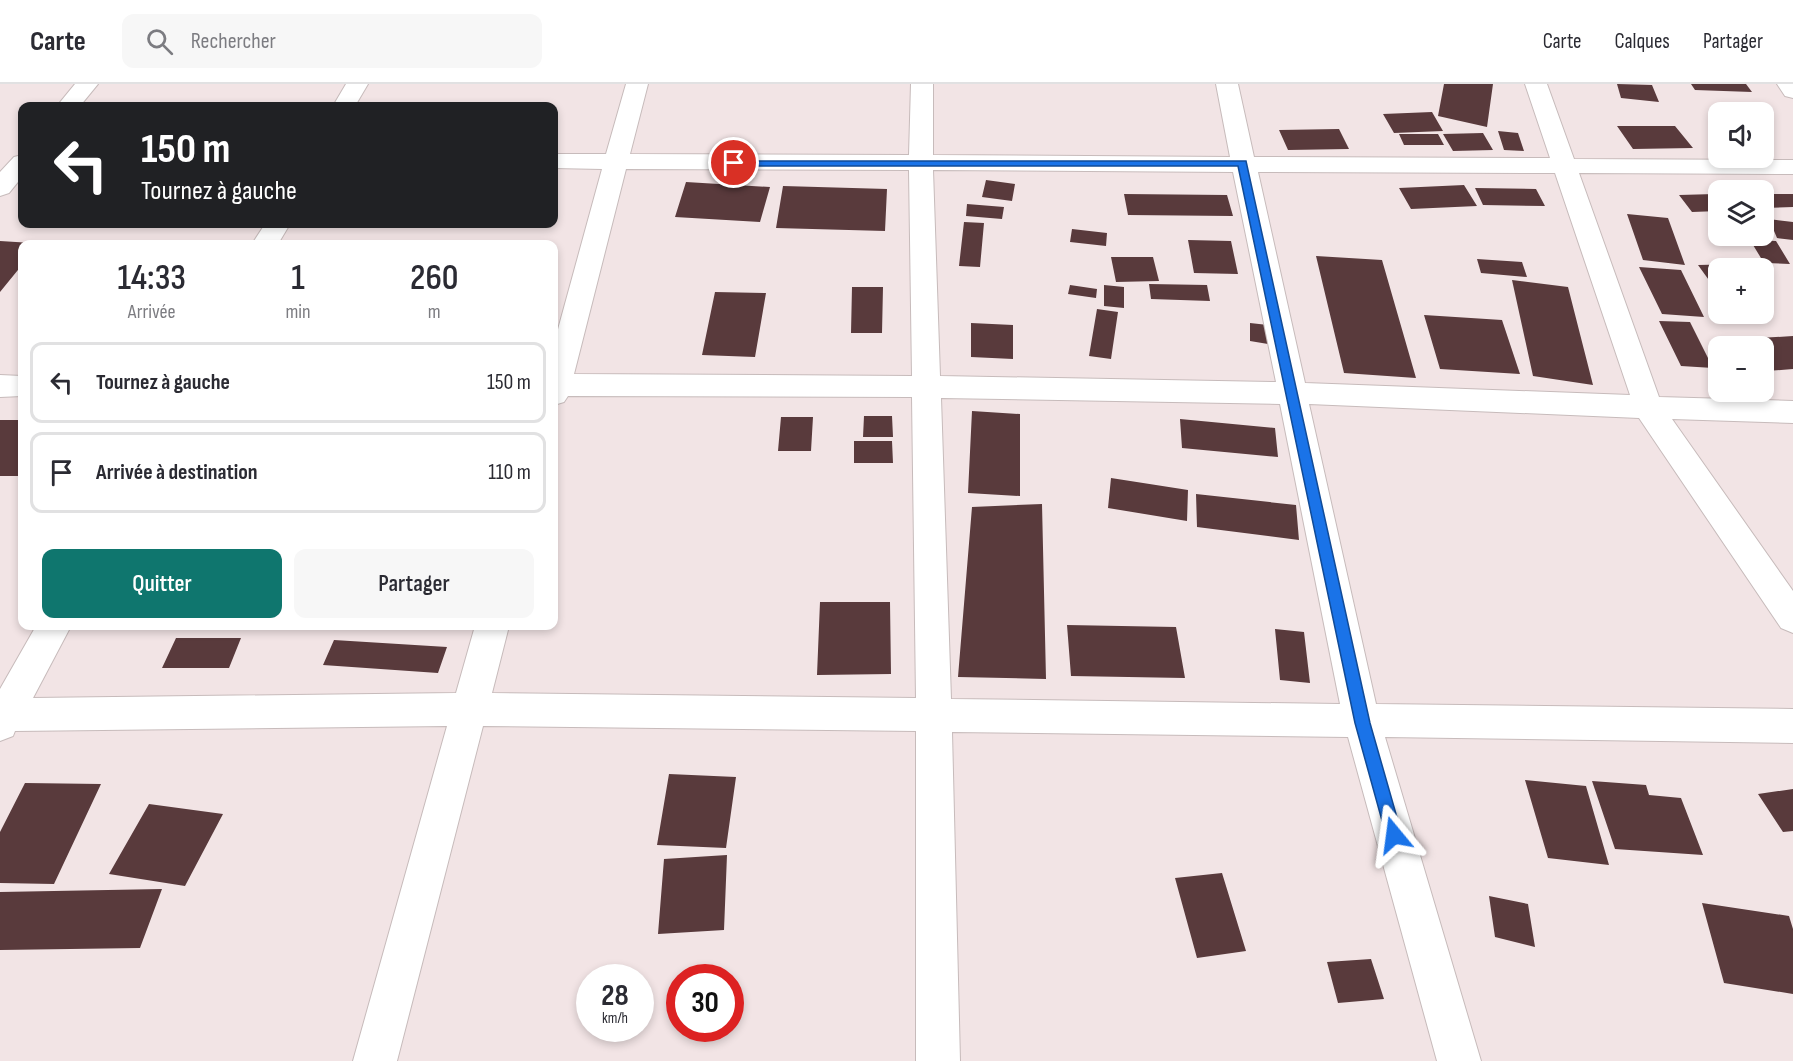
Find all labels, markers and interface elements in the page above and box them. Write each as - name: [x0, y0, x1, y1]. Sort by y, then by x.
- search box: [122, 14, 542, 68]
- text: Carte: [30, 25, 86, 58]
- icon: search: [143, 25, 176, 58]
- text: Rechercher: [191, 28, 276, 55]
- text: Carte: [1543, 29, 1582, 54]
- text: Calques: [1615, 29, 1670, 54]
- text: Partager: [1703, 29, 1763, 54]
- map controls: [1708, 102, 1774, 402]
- button: sound: [1708, 102, 1774, 168]
- text: 150 m: [141, 124, 230, 175]
- icon: left: [42, 126, 120, 204]
- pin: [708, 137, 759, 188]
- icon: arrive: [717, 146, 750, 179]
- text: Tournez à gauche: [141, 175, 297, 207]
- button: layers: [1708, 180, 1774, 246]
- text: 14:33: [117, 257, 186, 300]
- text: 1: [291, 257, 305, 300]
- text: 260: [410, 257, 459, 300]
- button: +: [1708, 258, 1774, 324]
- text: Arrivée: [128, 300, 176, 324]
- text: min: [285, 300, 311, 324]
- text: m: [428, 300, 441, 324]
- button: −: [1708, 336, 1774, 402]
- icon: left: [45, 366, 78, 399]
- text: Tournez à gauche: [96, 369, 230, 396]
- text: 150 m: [487, 369, 531, 396]
- icon: arrive: [45, 456, 78, 489]
- text: Arrivée à destination: [96, 459, 258, 486]
- text: 110 m: [488, 459, 531, 486]
- button: Quitter: [42, 549, 282, 618]
- button: Partager: [294, 549, 534, 618]
- position arrow: [1362, 803, 1426, 867]
- speed limit sign: 30: [666, 964, 744, 1042]
- text: 28: [601, 978, 629, 1014]
- text: km/h: [602, 1009, 628, 1028]

